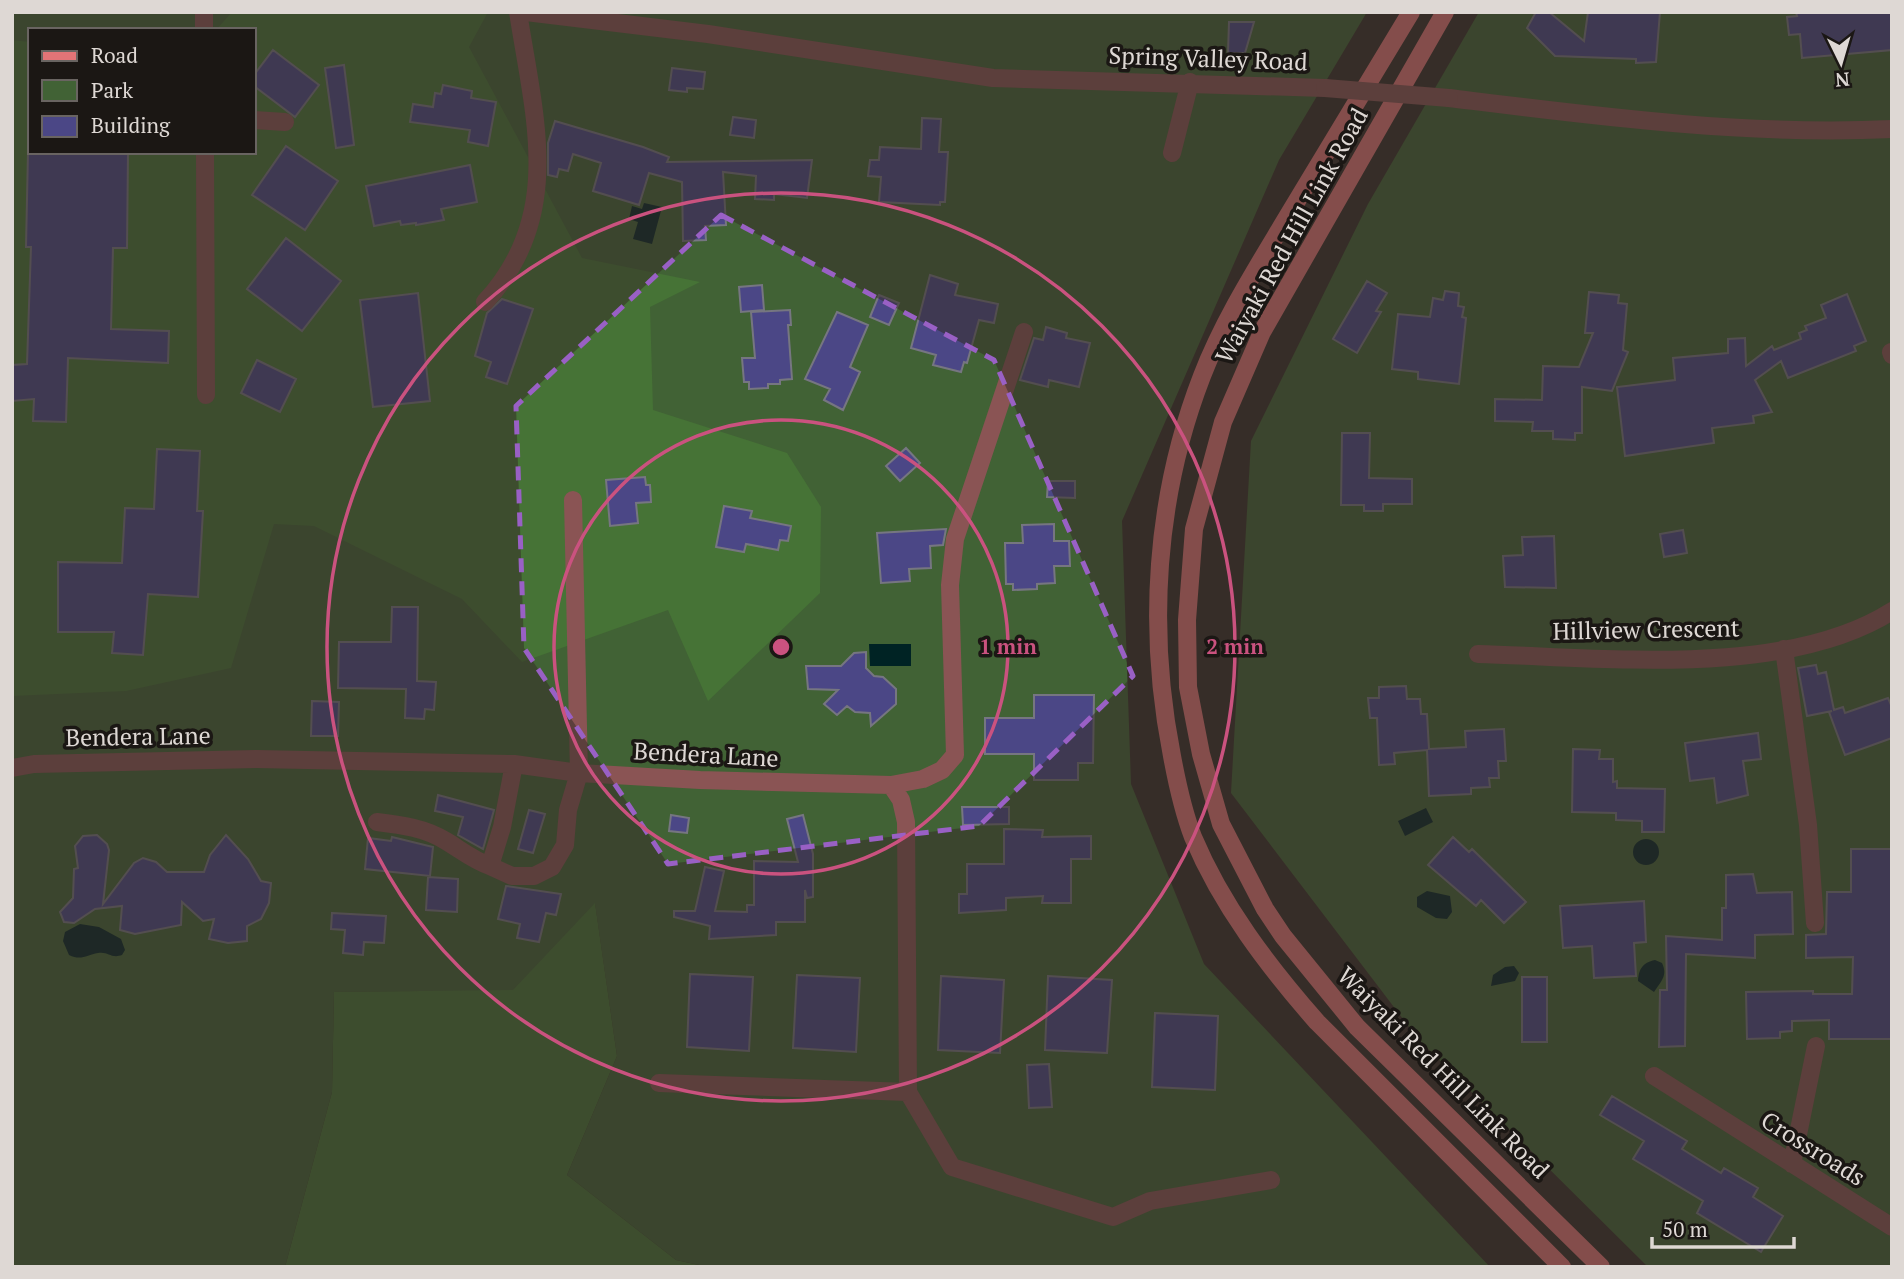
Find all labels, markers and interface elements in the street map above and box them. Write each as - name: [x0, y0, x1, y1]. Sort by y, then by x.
- legend: [28, 28, 256, 154]
- north arrow: [1806, 28, 1876, 98]
- street label: Spring Valley Road: [1108, 39, 1308, 77]
- text: Road: [91, 41, 138, 69]
- text: N: [1834, 67, 1851, 94]
- text: Park: [91, 76, 133, 104]
- street label: Waiyaki Red Hill Link Road: [1207, 102, 1375, 369]
- text: Building: [91, 111, 171, 139]
- street label: Hillview Crescent: [1552, 611, 1740, 647]
- text: 1 min: [979, 632, 1037, 660]
- text: 2 min: [1206, 632, 1264, 660]
- centre of rings: [769, 635, 793, 659]
- street label: Bendera Lane: [65, 719, 211, 753]
- street label: Bendera Lane: [633, 734, 779, 774]
- street label: Waiyaki Red Hill Link Road: [1331, 959, 1557, 1185]
- street label: Crossroads: [1755, 1104, 1872, 1193]
- scale bar: [1652, 1206, 1794, 1250]
- text: 50 m: [1662, 1215, 1708, 1243]

